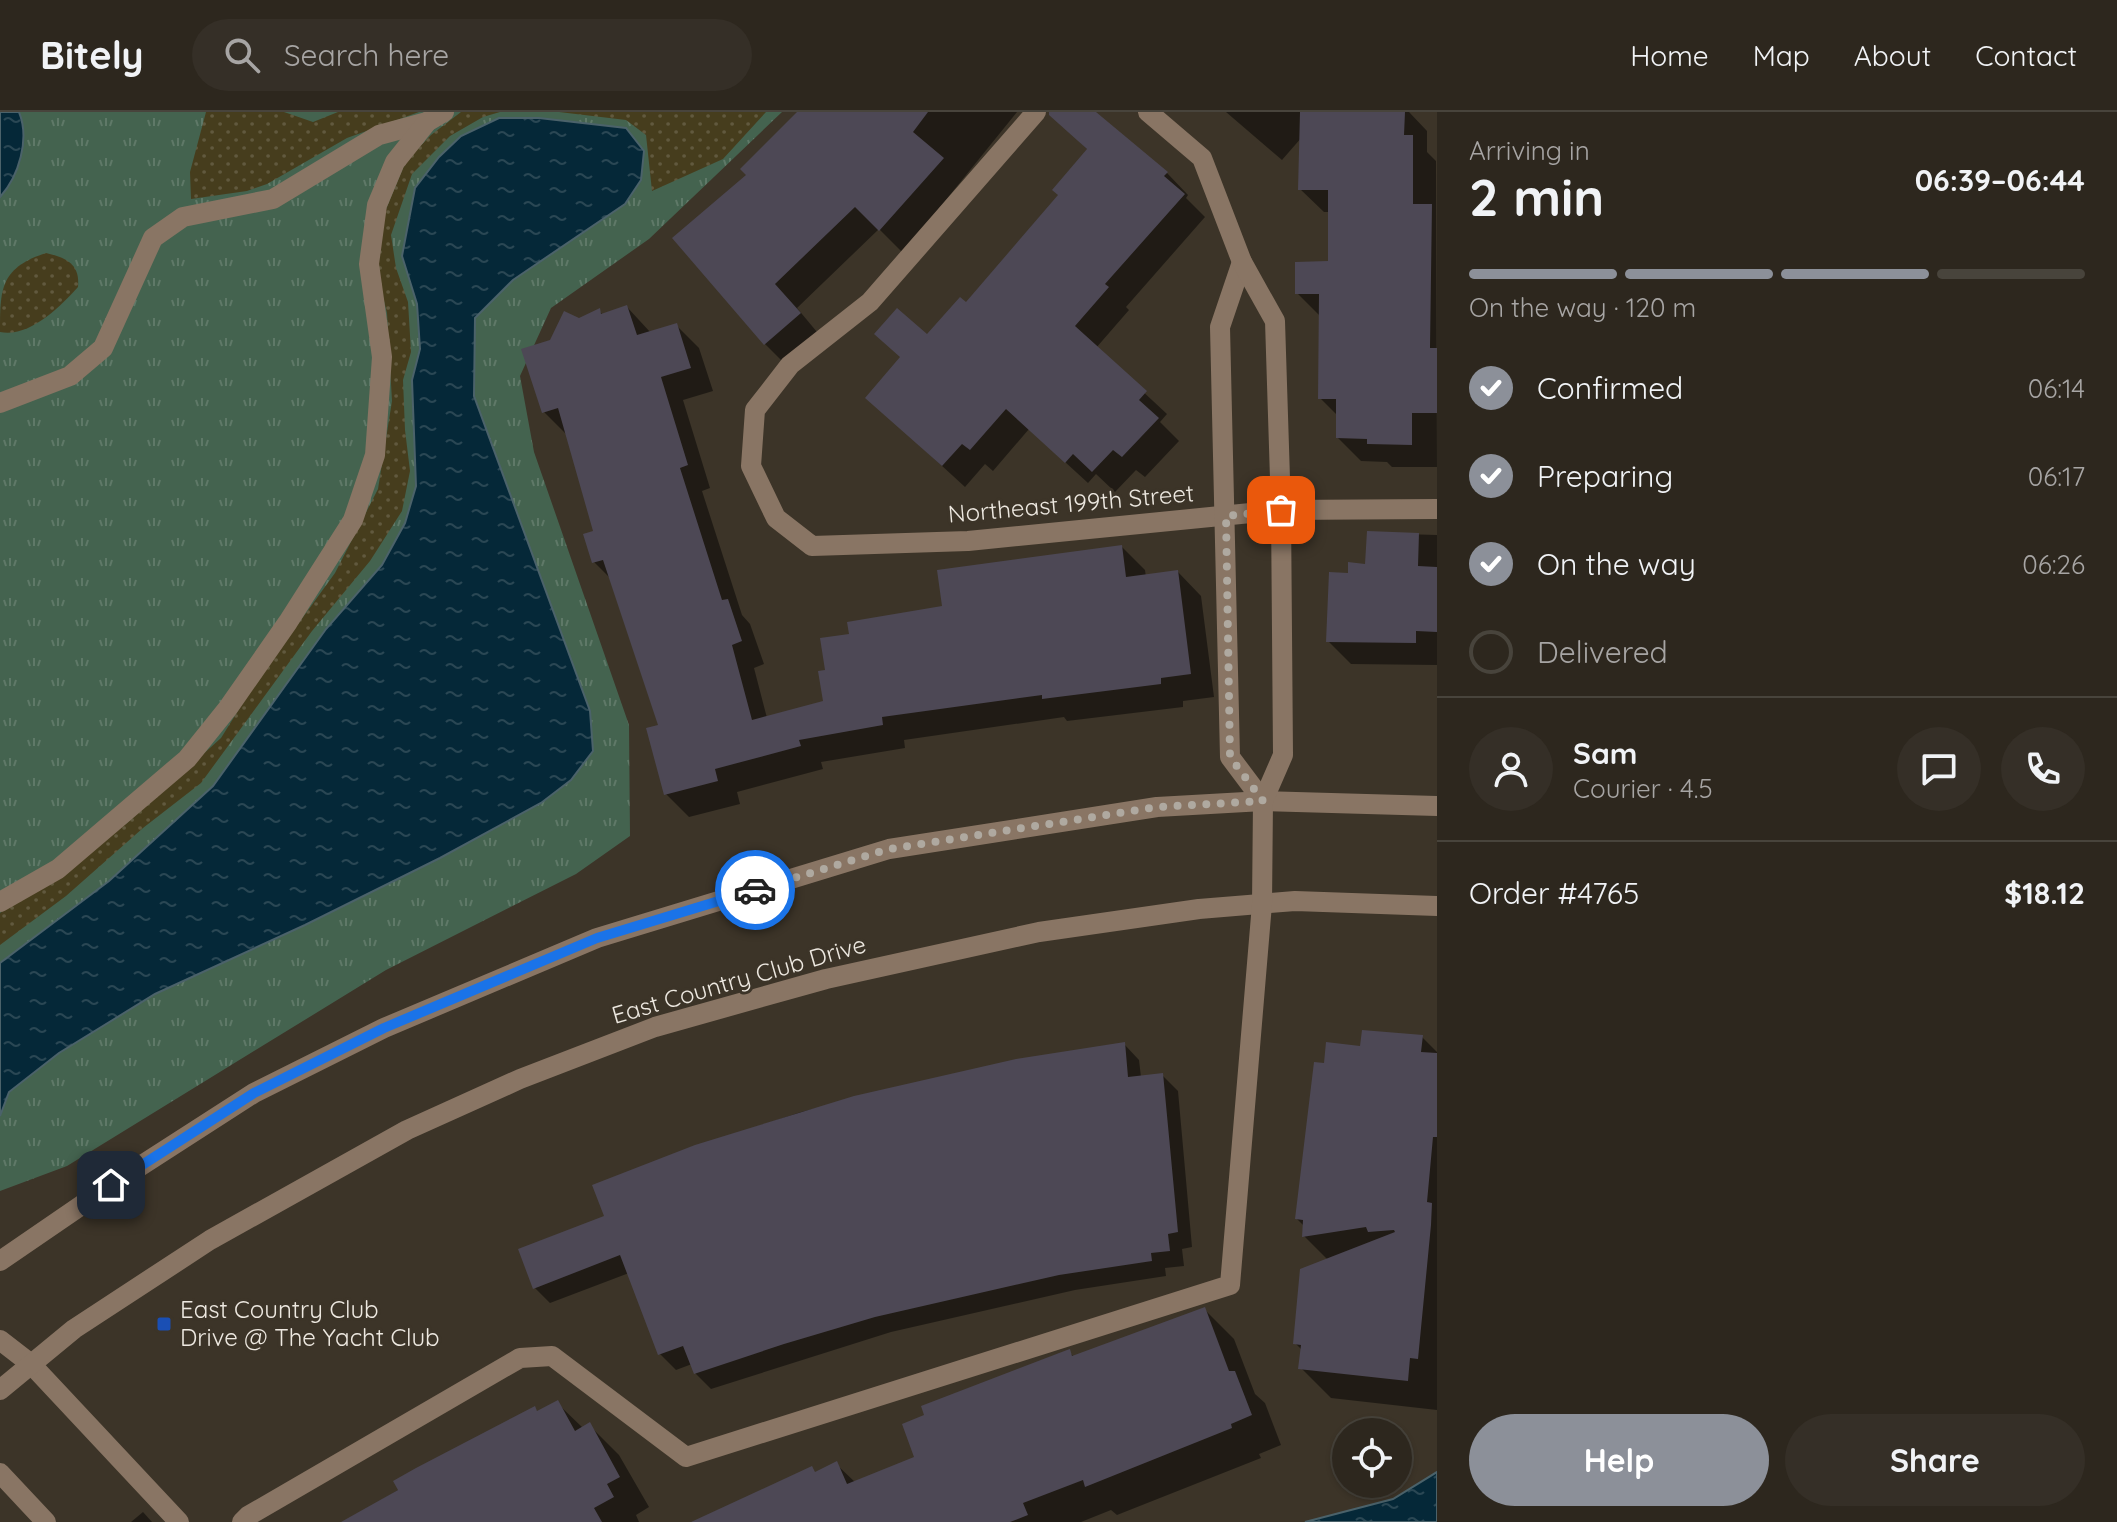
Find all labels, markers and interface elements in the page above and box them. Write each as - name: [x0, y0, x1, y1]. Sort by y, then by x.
- search box: [192, 19, 752, 91]
- text: Bitely: [40, 31, 144, 79]
- icon: search: [220, 33, 264, 77]
- text: Search here: [284, 36, 449, 74]
- text: Home: [1630, 38, 1709, 73]
- text: Map: [1753, 38, 1810, 73]
- text: About: [1854, 38, 1931, 73]
- text: Contact: [1975, 38, 2077, 73]
- text: Arriving in: [1469, 134, 1590, 167]
- text: 06:39–06:44: [1915, 161, 2085, 199]
- text: 2 min: [1469, 164, 1604, 229]
- text: On the way · 120 m: [1469, 291, 1696, 324]
- icon: check: [1469, 366, 1513, 410]
- text: Confirmed: [1537, 369, 1683, 407]
- text: 06:14: [2028, 372, 2085, 405]
- icon: check: [1469, 454, 1513, 498]
- text: Preparing: [1537, 457, 1673, 495]
- text: 06:17: [2028, 460, 2085, 493]
- pin: [1247, 476, 1315, 544]
- street label: Northeast 199th Street: [947, 477, 1195, 529]
- icon: bag: [1259, 488, 1303, 532]
- icon: check: [1469, 542, 1513, 586]
- text: On the way: [1537, 545, 1696, 583]
- text: 06:26: [2022, 548, 2085, 581]
- text: Delivered: [1537, 633, 1668, 671]
- button: person: [1469, 727, 1553, 811]
- button: chat: [1897, 727, 1981, 811]
- button: phone: [2001, 727, 2085, 811]
- text: Sam: [1573, 734, 1637, 772]
- text: Courier · 4.5: [1573, 772, 1713, 805]
- courier: [715, 850, 795, 930]
- icon: car: [733, 868, 777, 912]
- text: Order #4765: [1469, 874, 1639, 912]
- text: $18.12: [2004, 874, 2085, 912]
- street label: East Country Club Drive: [608, 928, 869, 1030]
- pin: [77, 1151, 145, 1219]
- icon: home: [89, 1163, 133, 1207]
- place label: East Country Club Drive @ The Yacht Club: [180, 1294, 440, 1352]
- marker: East Country Club Drive @ The Yacht Club: [155, 1315, 173, 1333]
- button: Help: [1469, 1414, 1769, 1506]
- button: Share: [1785, 1414, 2085, 1506]
- map controls: [1332, 1418, 1412, 1498]
- button: locate: [1332, 1418, 1412, 1498]

